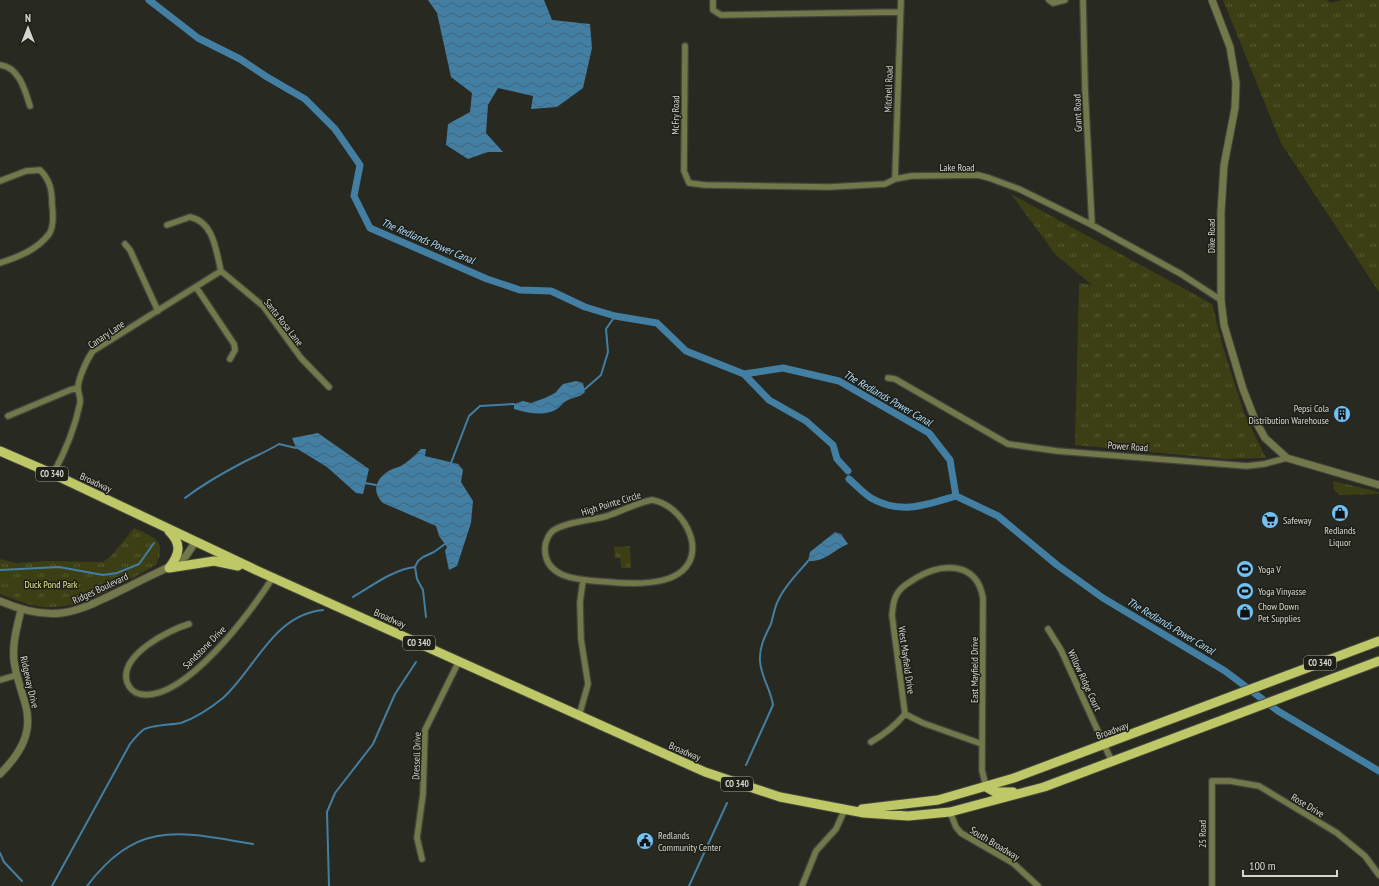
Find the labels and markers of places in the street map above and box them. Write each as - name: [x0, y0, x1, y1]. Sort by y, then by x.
- place label: Pepsi Cola Distribution Warehouse: [1248, 402, 1329, 427]
- building icon: Pepsi Cola Distribution Warehouse: [1332, 404, 1352, 424]
- shop icon: Redlands Liquor: [1330, 503, 1350, 523]
- supermarket icon: Safeway: [1260, 510, 1280, 530]
- place label: Safeway: [1283, 514, 1312, 527]
- place label: Redlands Liquor: [1324, 524, 1356, 549]
- sports icon: Yoga V: [1235, 559, 1255, 579]
- place label: Yoga V: [1258, 563, 1281, 576]
- sports icon: Yoga Vinyasse: [1235, 581, 1255, 601]
- place label: Yoga Vinyasse: [1258, 585, 1306, 598]
- place label: Chow Down Pet Supplies: [1258, 600, 1301, 625]
- shop icon: Chow Down Pet Supplies: [1235, 602, 1255, 622]
- place label: Redlands Community Center: [658, 829, 721, 854]
- public building icon: Redlands Community Center: [635, 831, 655, 851]

